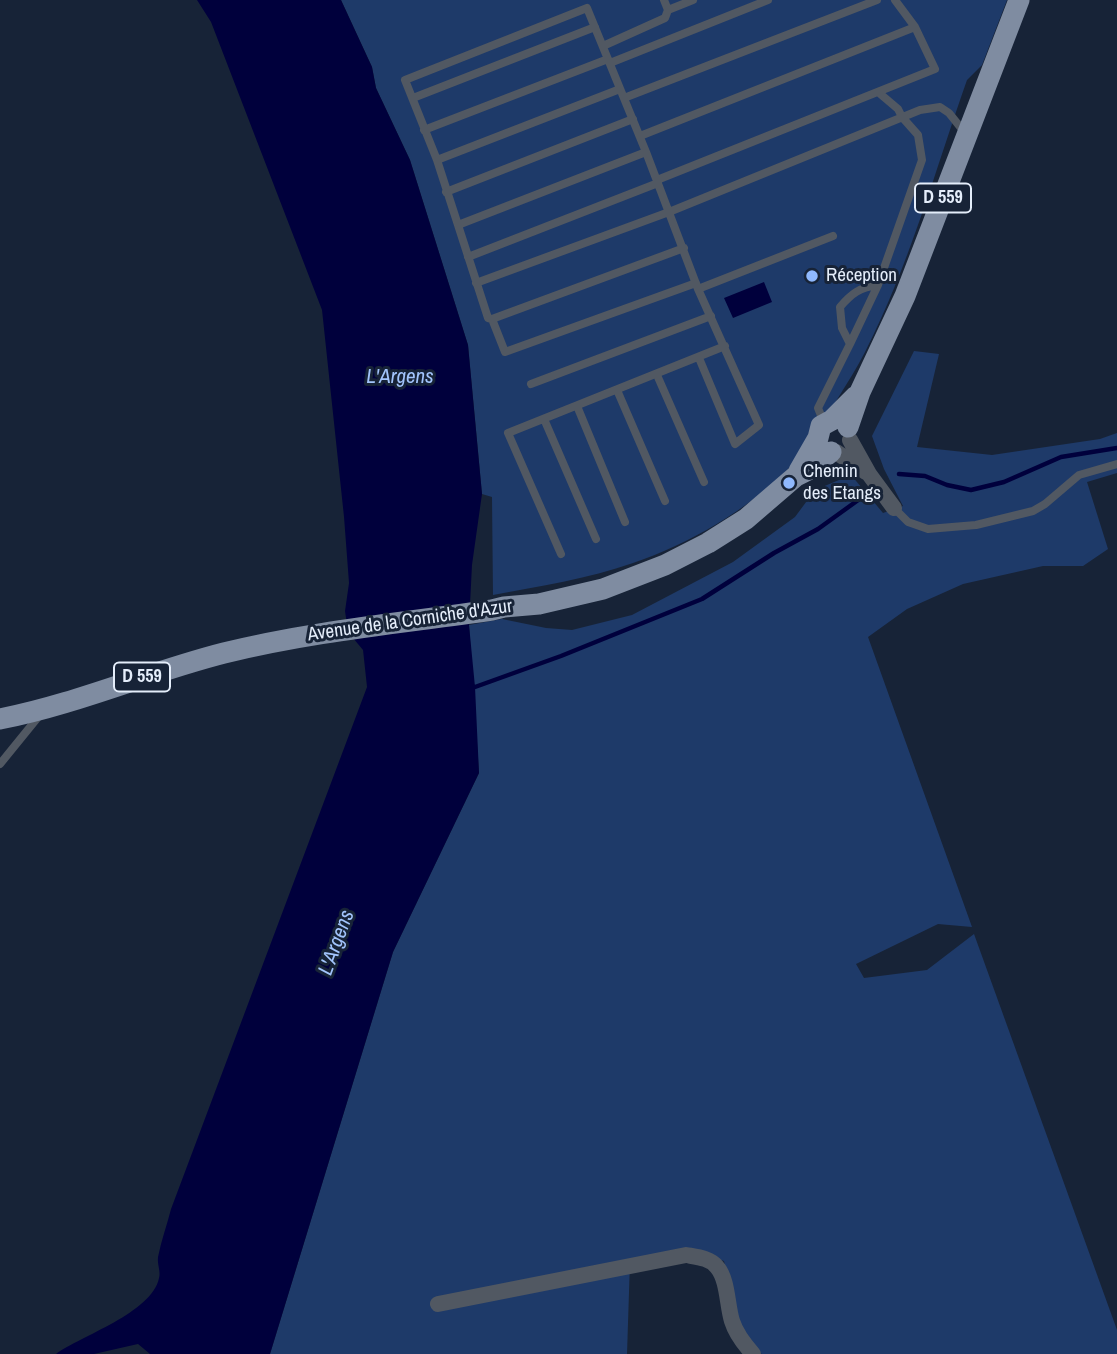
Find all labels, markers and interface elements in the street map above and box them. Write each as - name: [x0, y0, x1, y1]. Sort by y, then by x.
- road number: D 559: [915, 183, 971, 212]
- place label: Réception: [826, 265, 897, 287]
- marker: Réception: [804, 268, 820, 284]
- water label: L'Argens: [366, 364, 434, 390]
- place label: Chemin des Etangs: [803, 461, 881, 505]
- marker: Chemin des Etangs: [781, 475, 797, 491]
- street label: Avenue de la Corniche d'Azur: [306, 595, 514, 647]
- road number: D 559: [114, 662, 170, 692]
- water label: L'Argens: [314, 907, 360, 979]

